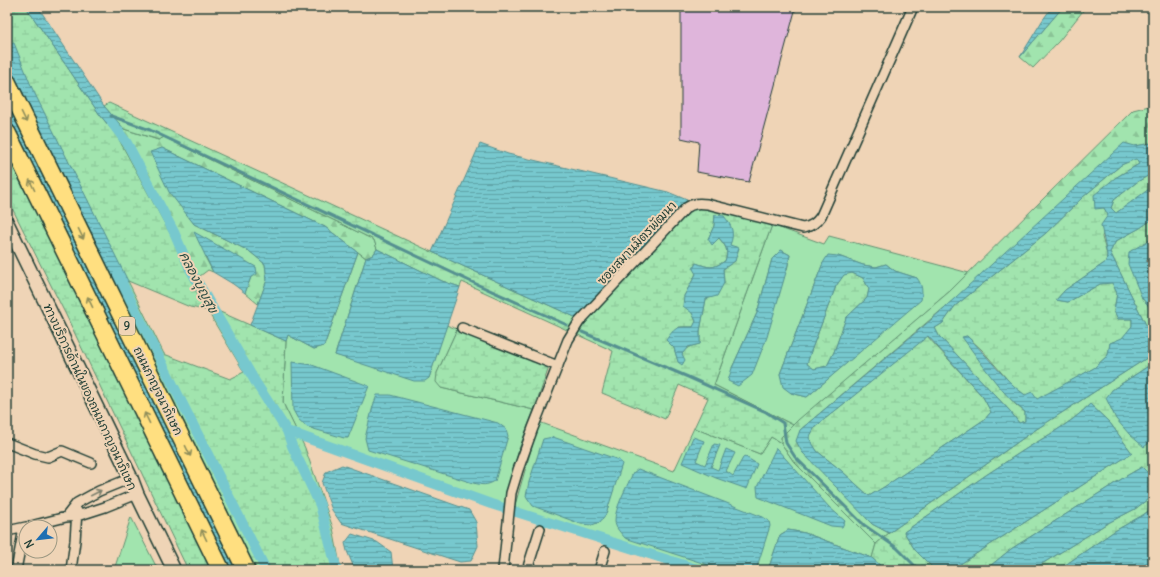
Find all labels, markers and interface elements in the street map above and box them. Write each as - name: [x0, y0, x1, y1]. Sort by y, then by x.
- one-way arrow: [21, 111, 28, 123]
- one-way arrow: [28, 179, 36, 191]
- street label: ซอยสมานมิตรพัฒนา: [594, 198, 679, 288]
- one-way arrow: [78, 227, 85, 239]
- water label: คลองบุญสุข: [174, 249, 223, 318]
- one-way arrow: [86, 296, 93, 308]
- street label: ทางบริการด้านในของถนนกาญจนาภิเษก: [40, 301, 140, 493]
- road number: 9: [119, 317, 135, 335]
- street label: ถนนกาญจนาภิเษก: [131, 344, 186, 438]
- one-way arrow: [143, 413, 150, 425]
- one-way arrow: [185, 445, 192, 457]
- one-way arrow: [89, 489, 101, 496]
- north arrow: [18, 519, 58, 559]
- one-way arrow: [200, 529, 207, 541]
- text: N: [21, 537, 37, 550]

